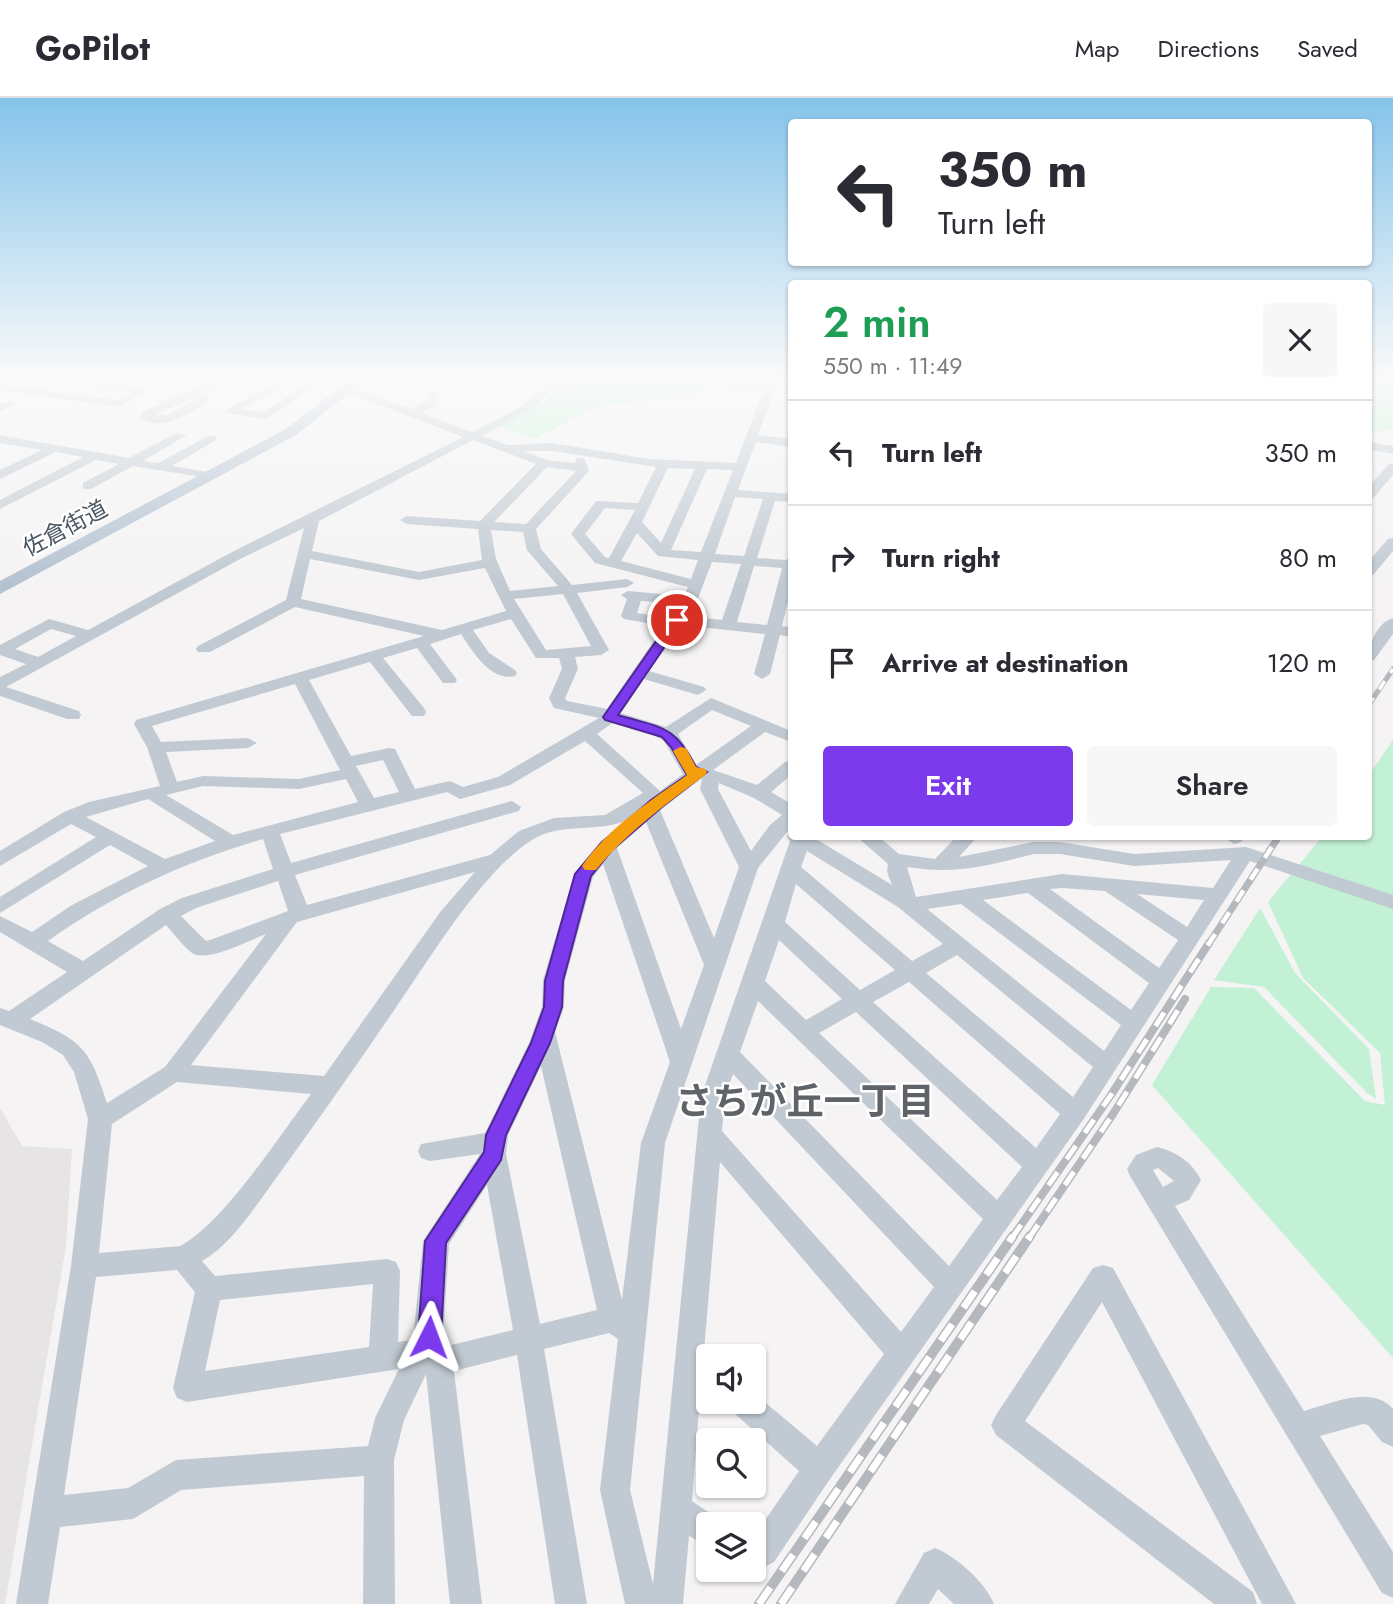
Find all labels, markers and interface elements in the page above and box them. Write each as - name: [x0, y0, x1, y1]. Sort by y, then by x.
- text: GoPilot: [35, 25, 150, 72]
- text: Map: [1075, 31, 1120, 66]
- text: Directions: [1158, 31, 1259, 66]
- text: Saved: [1297, 31, 1358, 66]
- text: 350 m: [938, 135, 1087, 205]
- icon: left: [823, 147, 914, 238]
- text: Turn left: [938, 200, 1045, 246]
- text: 2 min: [823, 292, 931, 353]
- button: close: [1263, 303, 1337, 377]
- text: 550 m · 11:49: [823, 349, 963, 383]
- icon: left: [823, 434, 861, 472]
- text: Turn left: [882, 434, 982, 472]
- text: 350 m: [1264, 434, 1337, 472]
- street label: 佐倉街道: [16, 491, 114, 565]
- icon: right: [823, 539, 861, 577]
- text: Turn right: [882, 539, 1000, 577]
- text: 80 m: [1279, 539, 1337, 577]
- pin: [647, 590, 707, 650]
- icon: arrive: [658, 601, 696, 639]
- icon: arrive: [823, 644, 861, 682]
- text: Arrive at destination: [882, 644, 1129, 682]
- text: 120 m: [1267, 644, 1337, 682]
- button: Exit: [823, 746, 1073, 826]
- button: Share: [1087, 746, 1337, 826]
- district label: さちが丘一丁目: [676, 1074, 935, 1128]
- position arrow: [392, 1300, 466, 1374]
- map controls: [696, 1344, 766, 1582]
- button: sound: [696, 1344, 766, 1414]
- button: search: [696, 1428, 766, 1498]
- button: layers: [696, 1512, 766, 1582]

